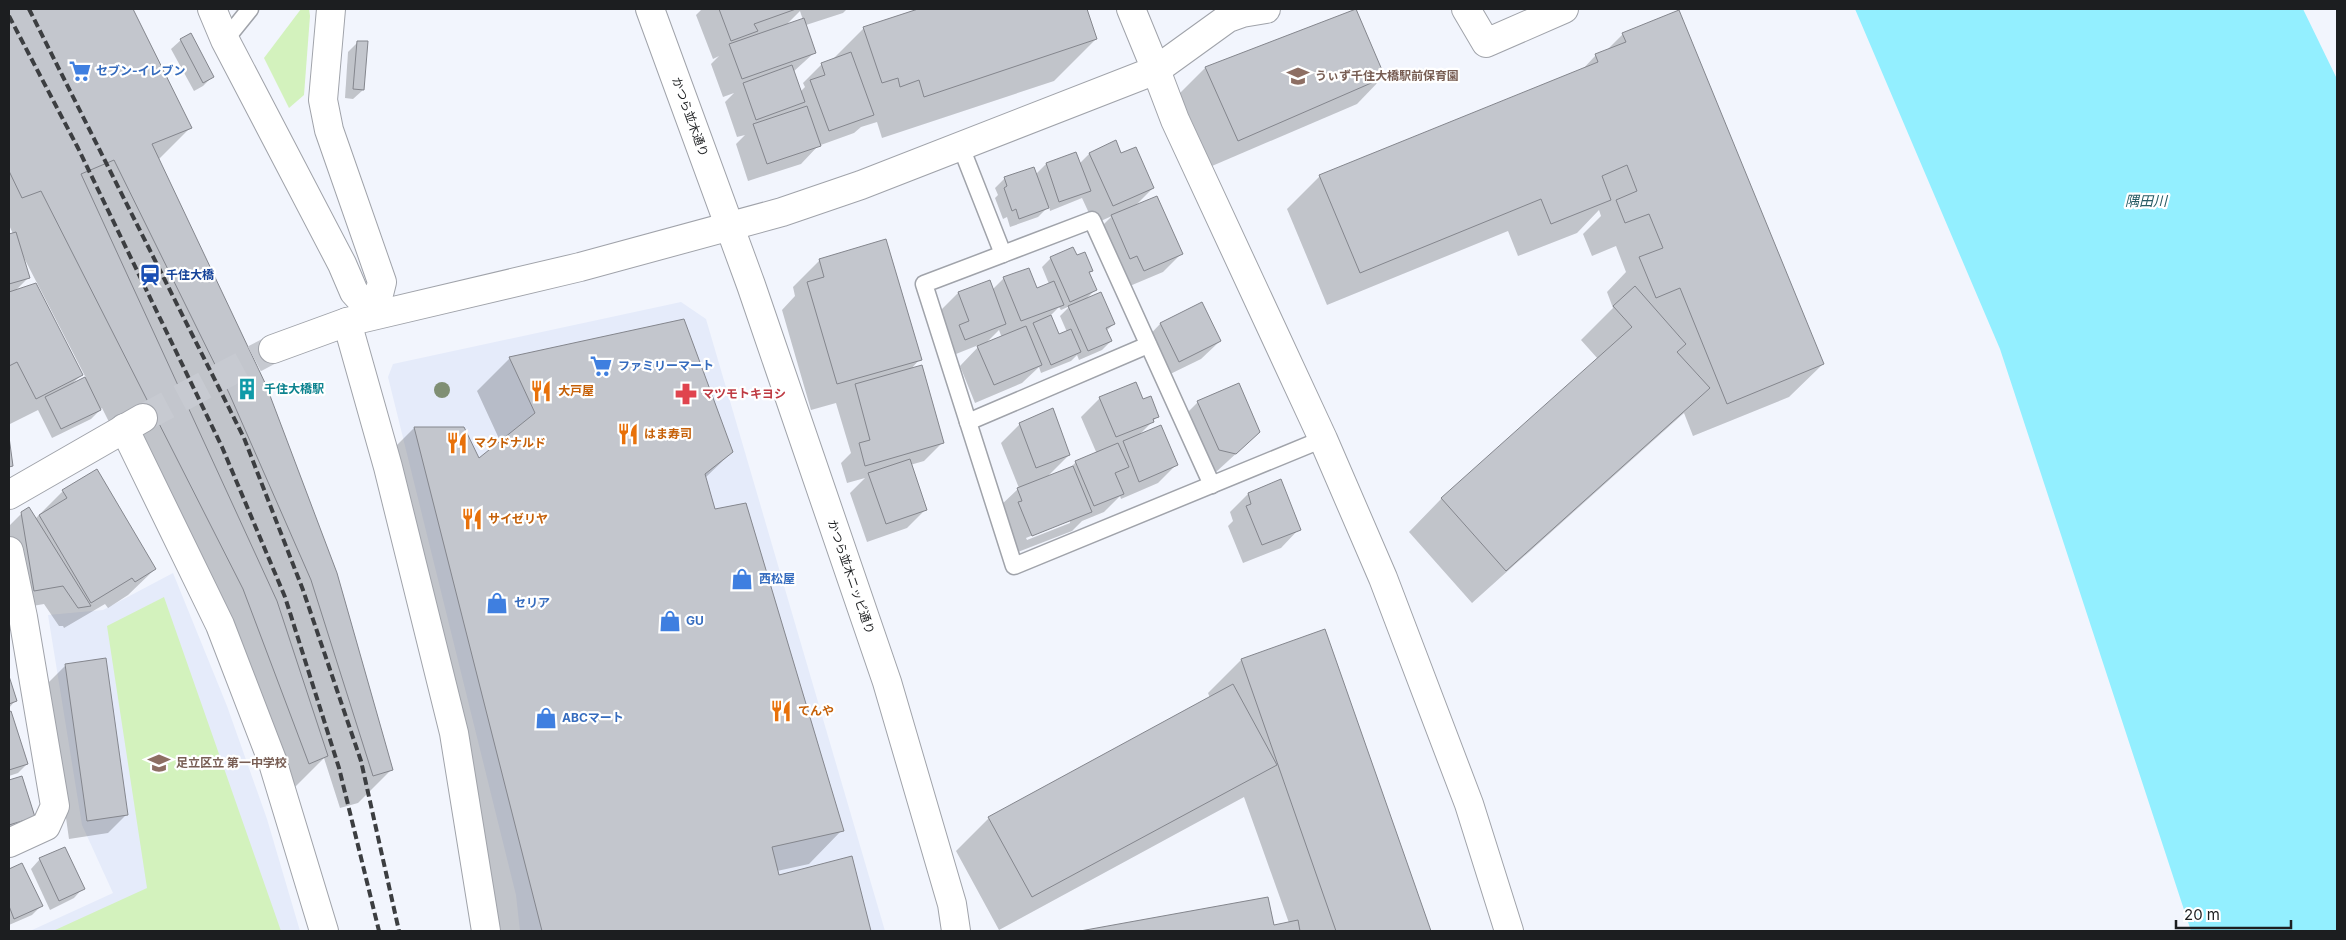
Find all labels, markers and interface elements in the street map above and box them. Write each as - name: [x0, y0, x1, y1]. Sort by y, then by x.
- supermarket icon: セブン-イレブン: [67, 58, 93, 84]
- place label: セブン-イレブン: [96, 63, 186, 78]
- school or university icon: うぃず千住大橋駅前保育園: [1285, 63, 1311, 89]
- place label: うぃず千住大橋駅前保育園: [1315, 68, 1459, 83]
- street label: かつら並木通り: [669, 75, 712, 159]
- water label: 隅田川: [2125, 192, 2169, 209]
- station icon: 千住大橋: [137, 262, 163, 288]
- place label: 千住大橋: [166, 267, 215, 282]
- supermarket icon: ファミリーマート: [588, 353, 614, 379]
- place label: ファミリーマート: [618, 358, 714, 373]
- building icon: 千住大橋駅: [234, 376, 260, 402]
- restaurant icon: 大戸屋: [528, 378, 554, 404]
- place label: 千住大橋駅: [264, 381, 324, 396]
- pharmacy icon: マツモトキヨシ: [673, 381, 699, 407]
- place label: 大戸屋: [558, 383, 594, 398]
- place label: マツモトキヨシ: [702, 386, 786, 401]
- restaurant icon: はま寿司: [615, 421, 641, 447]
- place label: はま寿司: [644, 426, 692, 441]
- restaurant icon: マクドナルド: [444, 430, 470, 456]
- place label: マクドナルド: [474, 435, 546, 450]
- restaurant icon: サイゼリヤ: [459, 506, 485, 532]
- place label: サイゼリヤ: [488, 511, 548, 526]
- street label: かつら並木ニッピ通り: [825, 518, 878, 636]
- shop icon: 西松屋: [729, 566, 755, 592]
- place label: 西松屋: [759, 571, 795, 586]
- shop icon: セリア: [484, 590, 510, 616]
- place label: セリア: [514, 595, 550, 610]
- shop icon: GU: [657, 608, 683, 634]
- place label: GU: [686, 613, 704, 628]
- restaurant icon: てんや: [768, 698, 794, 724]
- place label: てんや: [798, 703, 834, 718]
- shop icon: ABCマート: [533, 705, 559, 731]
- place label: ABCマート: [562, 710, 624, 725]
- school or university icon: 足立区立 第一中学校: [146, 750, 172, 776]
- place label: 足立区立 第一中学校: [176, 755, 287, 770]
- scale bar: [2176, 898, 2291, 930]
- text: 20 m: [2184, 905, 2220, 924]

